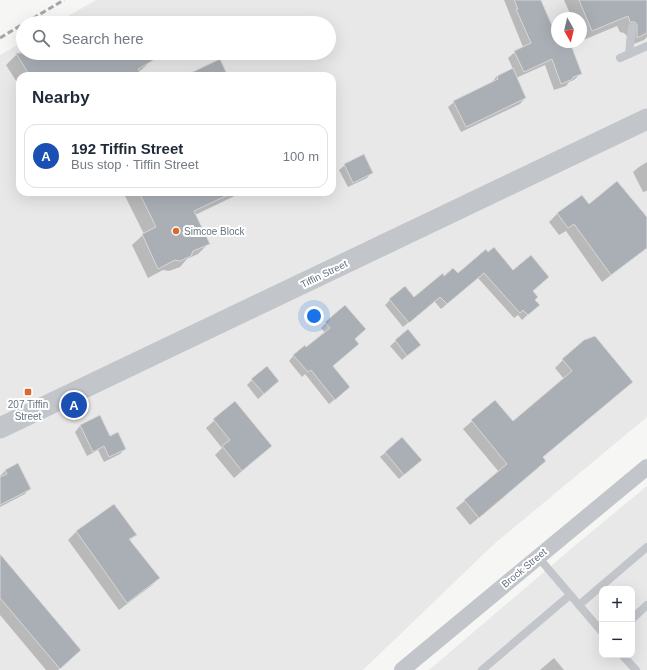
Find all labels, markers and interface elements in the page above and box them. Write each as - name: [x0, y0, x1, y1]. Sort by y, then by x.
- north arrow: [551, 12, 587, 48]
- search box: [16, 16, 336, 60]
- icon: search: [30, 27, 52, 49]
- text: Search here: [62, 30, 144, 47]
- text: Nearby: [32, 88, 90, 107]
- text: 192 Tiffin Street: [71, 140, 183, 157]
- text: A: [41, 149, 51, 164]
- text: 100 m: [283, 149, 319, 164]
- text: Bus stop · Tiffin Street: [71, 157, 199, 172]
- marker: Simcoe Block: [171, 226, 181, 236]
- place label: Simcoe Block: [184, 226, 246, 237]
- street label: Tiffin Street: [299, 258, 349, 290]
- your location: [304, 306, 324, 326]
- marker: 207 Tiffin Street: [23, 387, 33, 397]
- pin: A: [61, 390, 87, 420]
- place label: 207 Tiffin Street: [8, 399, 48, 422]
- street label: Brock Street: [499, 546, 549, 590]
- map controls: [599, 586, 635, 658]
- button: +: [599, 586, 635, 622]
- button: −: [599, 622, 635, 658]

